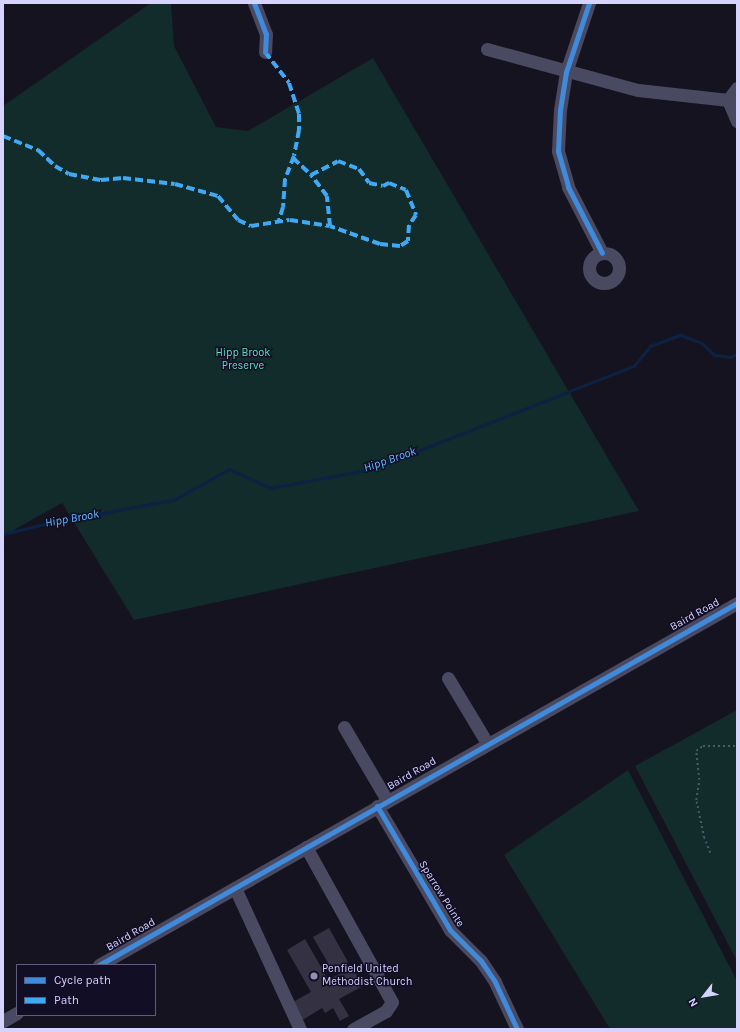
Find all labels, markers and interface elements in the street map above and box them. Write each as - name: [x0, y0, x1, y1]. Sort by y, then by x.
- park label: Hipp Brook Preserve: [215, 347, 271, 373]
- water label: Hipp Brook: [362, 444, 418, 476]
- water label: Hipp Brook: [44, 507, 100, 531]
- street label: Baird Road: [668, 596, 722, 634]
- street label: Baird Road: [385, 755, 439, 793]
- street label: Sparrow Pointe: [415, 858, 467, 930]
- street label: Baird Road: [104, 916, 158, 954]
- place label: Penfield United Methodist Church: [322, 963, 412, 989]
- legend: [16, 964, 156, 1016]
- marker: Penfield United Methodist Church: [309, 971, 319, 981]
- text: Cycle path: [54, 973, 111, 987]
- north arrow: [684, 976, 724, 1016]
- text: Path: [54, 993, 79, 1007]
- text: N: [686, 996, 701, 1009]

